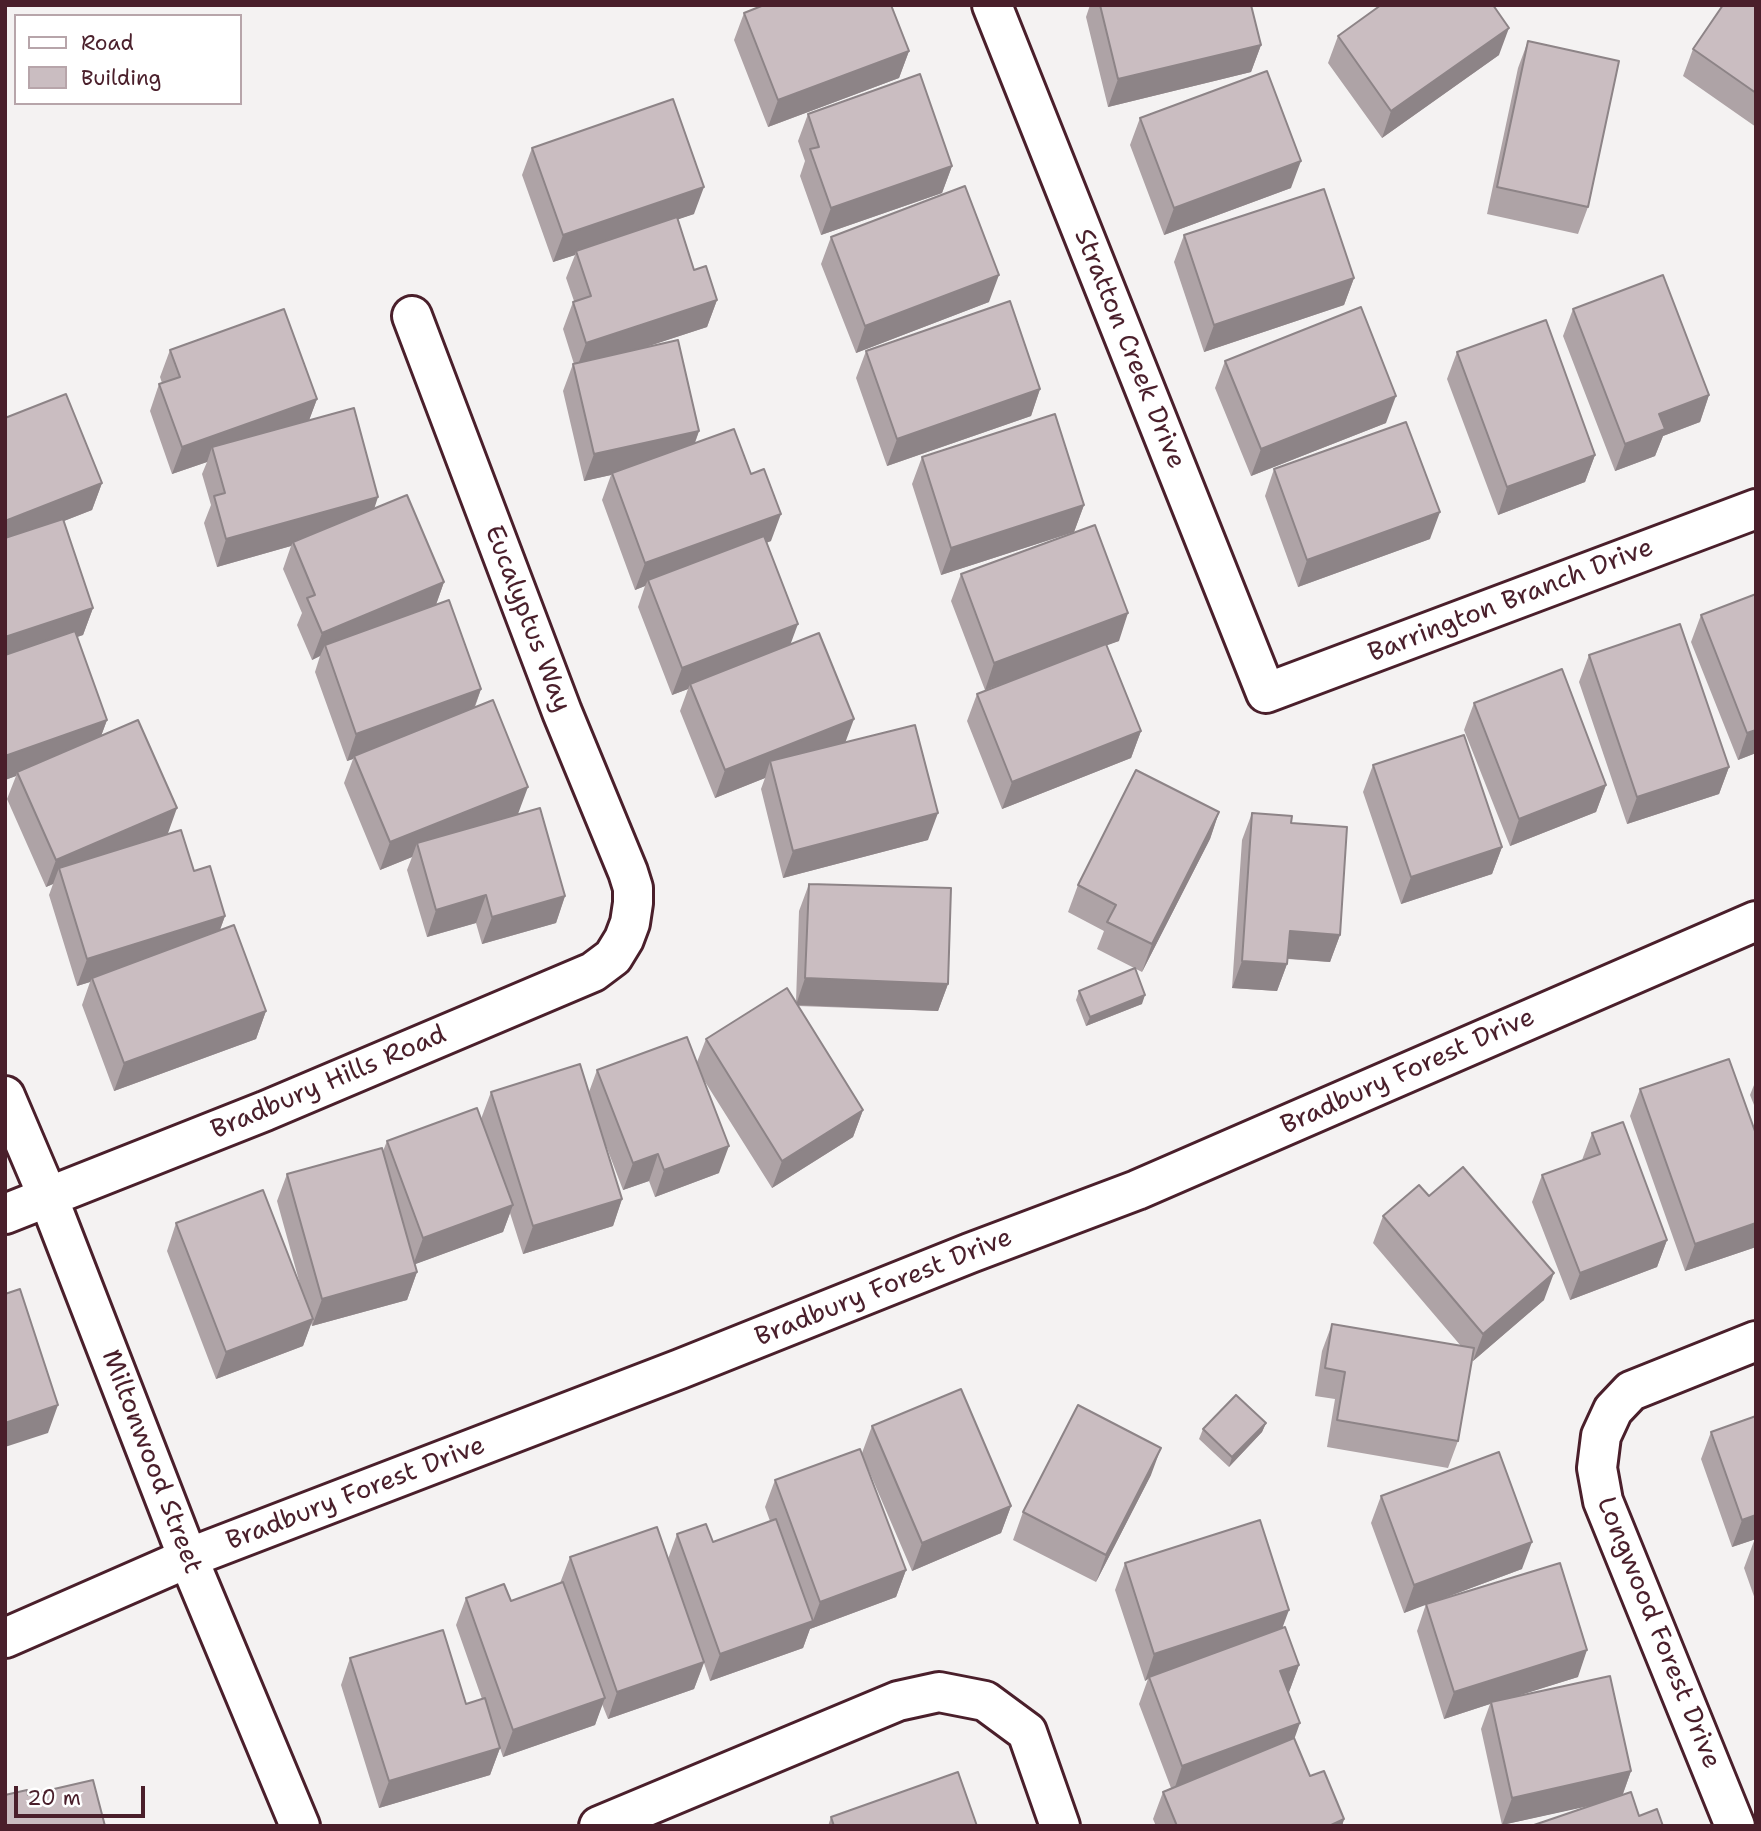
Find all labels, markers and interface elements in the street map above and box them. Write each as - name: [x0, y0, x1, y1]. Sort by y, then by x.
- legend: [14, 14, 242, 105]
- text: Road: [81, 29, 134, 57]
- text: Building: [81, 64, 161, 92]
- street label: Stratton Creek Drive: [1067, 224, 1191, 474]
- street label: Eucalyptus Way: [477, 521, 577, 717]
- street label: Barrington Branch Drive: [1364, 532, 1658, 670]
- street label: Bradbury Forest Drive: [1276, 1002, 1540, 1142]
- street label: Bradbury Hills Road: [207, 1019, 451, 1147]
- street label: Bradbury Forest Drive: [751, 1222, 1017, 1354]
- street label: Miltonwood Street: [94, 1346, 208, 1578]
- street label: Bradbury Forest Drive: [222, 1430, 490, 1558]
- street label: Longwood Forest Drive: [1589, 1493, 1727, 1773]
- scale bar: [18, 1772, 149, 1816]
- text: 20 m: [27, 1784, 81, 1812]

